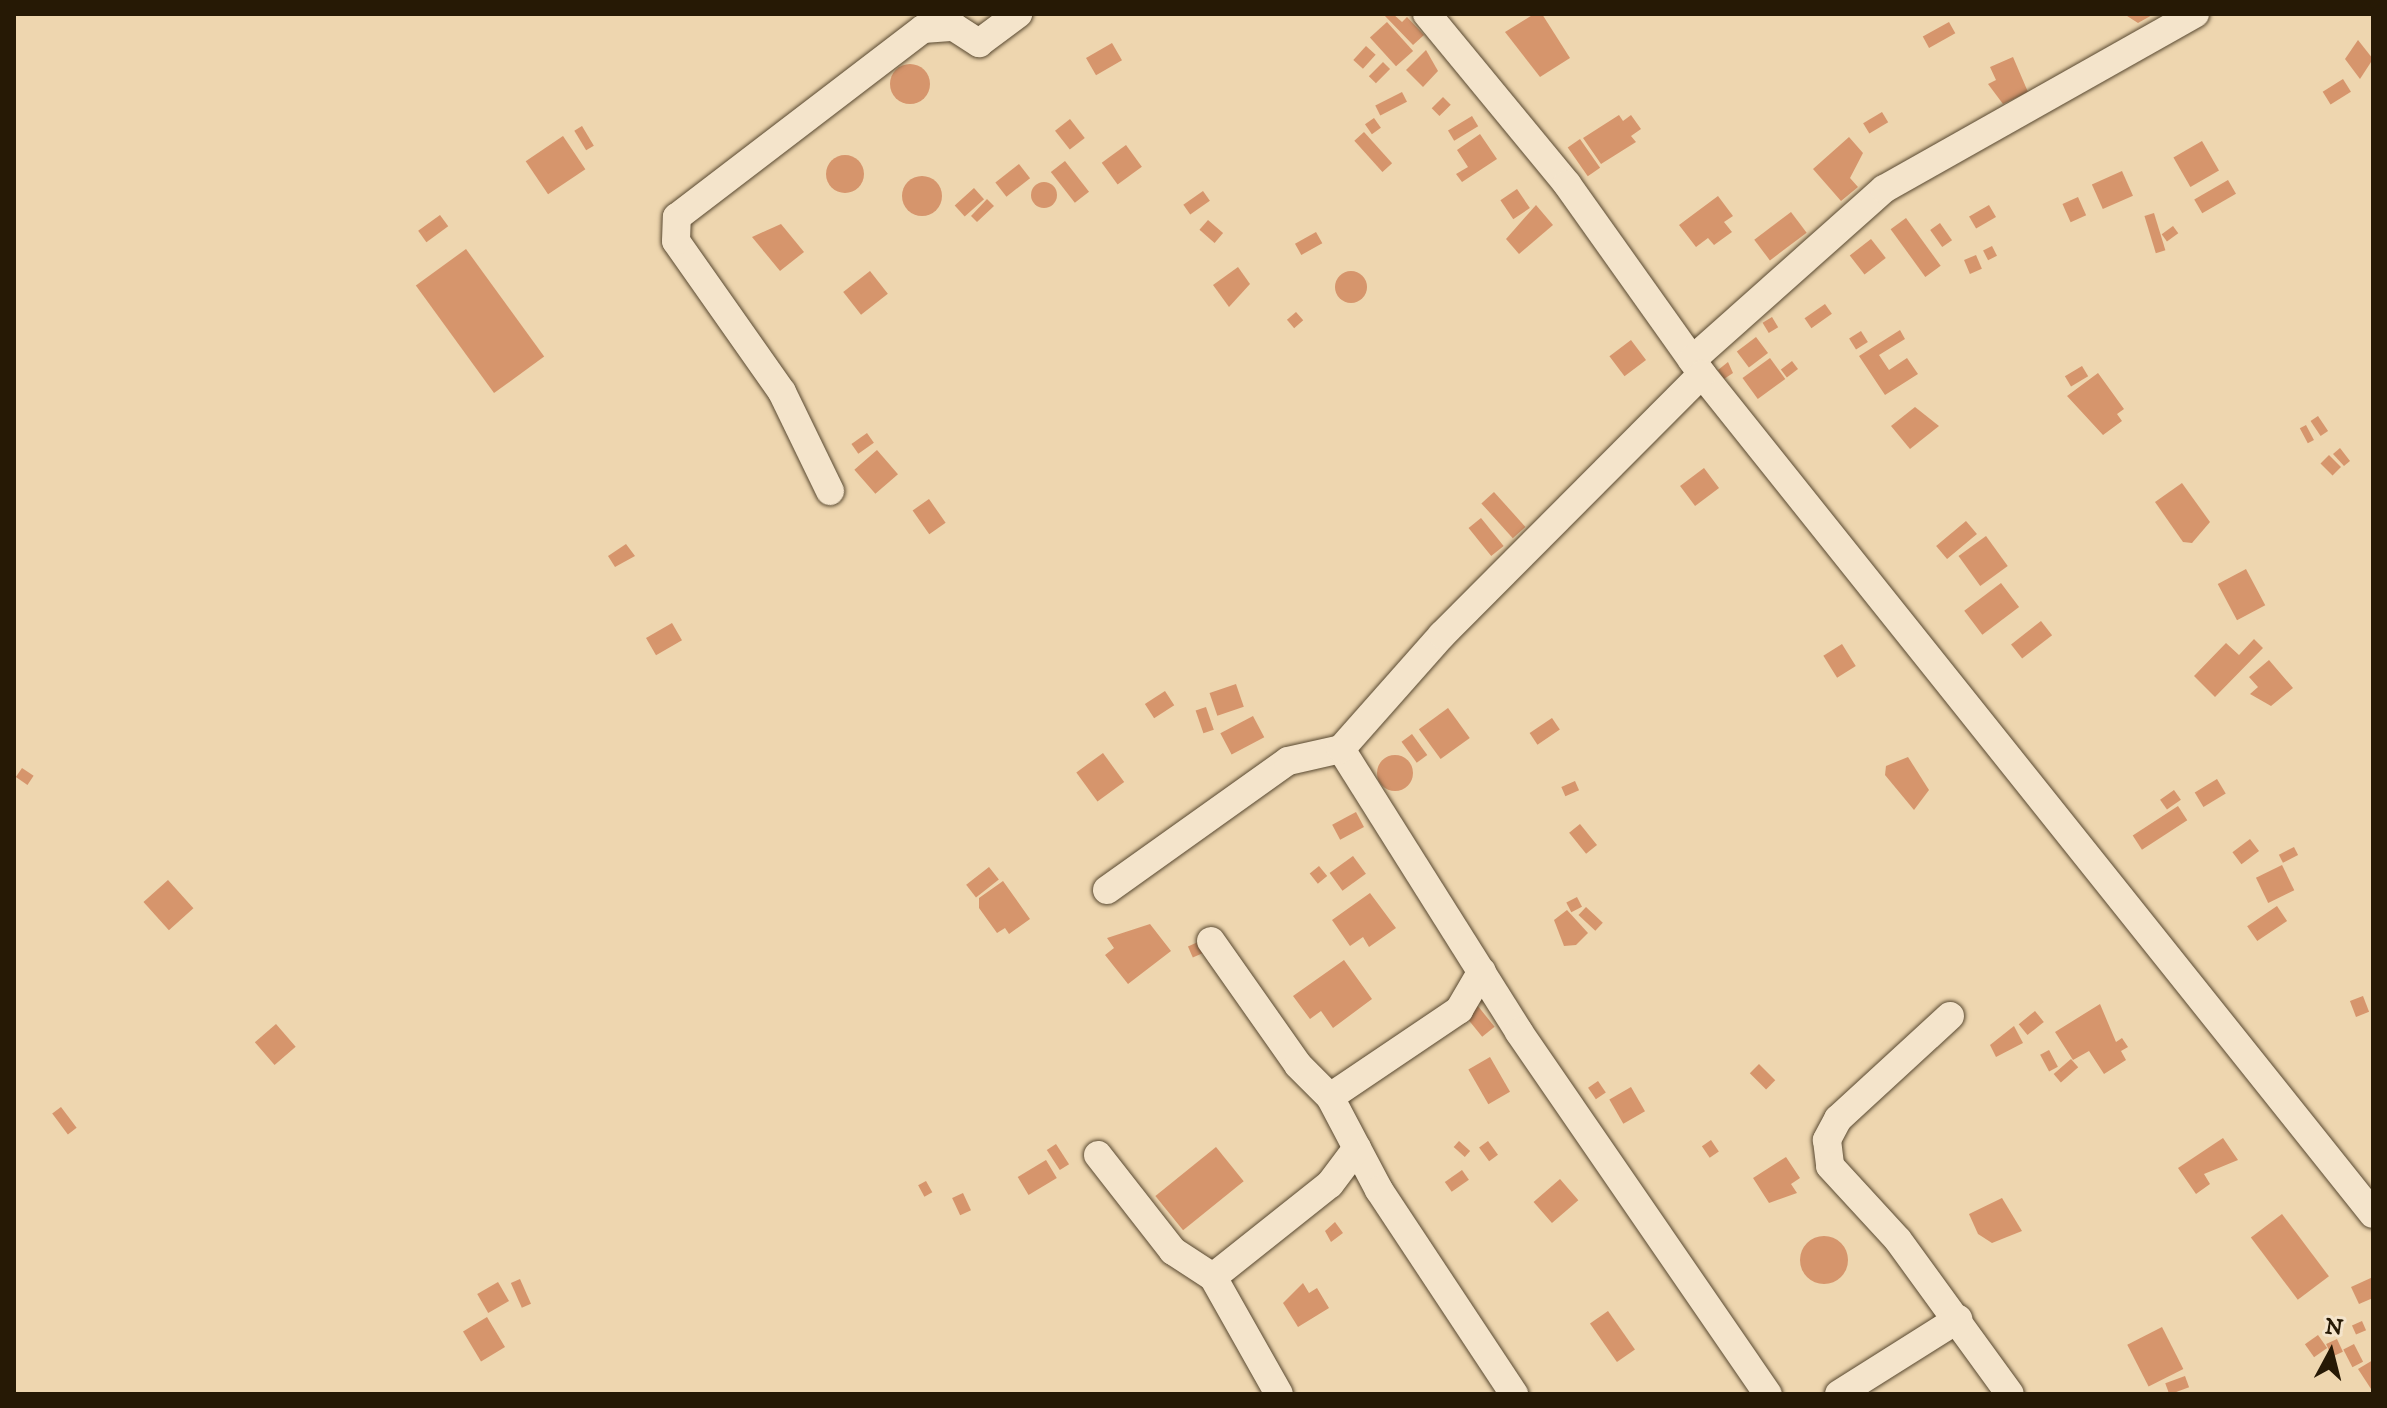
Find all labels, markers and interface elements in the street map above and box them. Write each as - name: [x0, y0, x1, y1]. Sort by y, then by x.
- north arrow: [2291, 1312, 2371, 1392]
- text: N: [2323, 1313, 2345, 1342]

